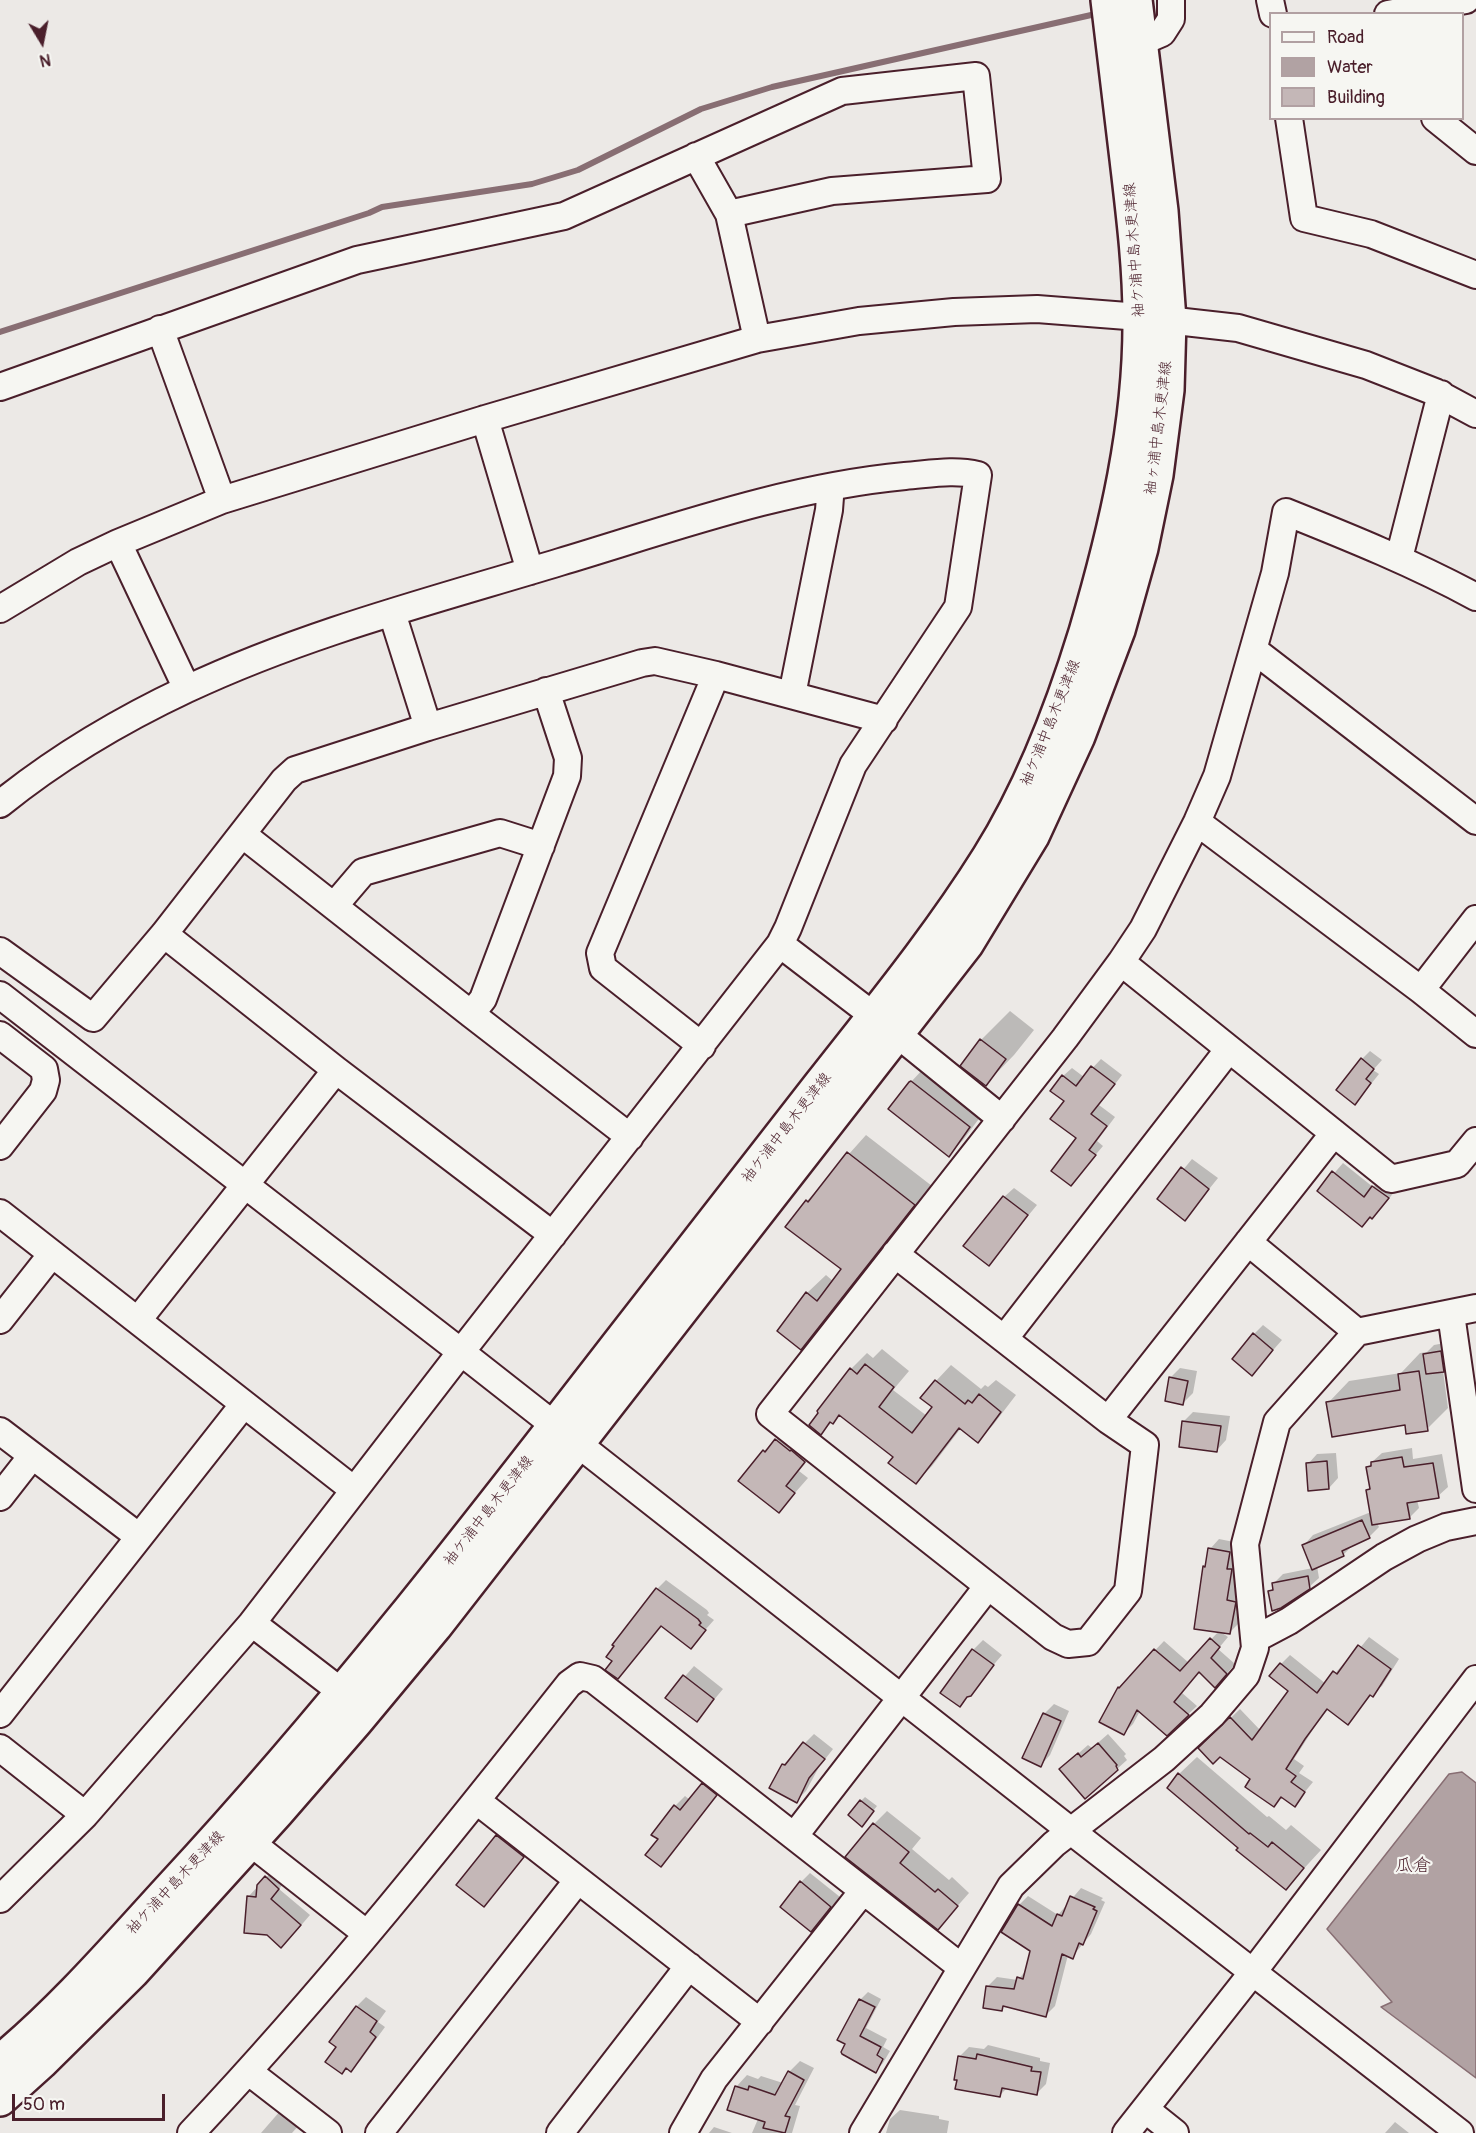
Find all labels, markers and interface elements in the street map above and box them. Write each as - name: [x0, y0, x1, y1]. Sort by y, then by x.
- north arrow: [12, 12, 72, 72]
- legend: [1269, 12, 1464, 120]
- text: Road: [1327, 26, 1364, 49]
- text: N: [38, 49, 52, 71]
- text: Water: [1327, 56, 1373, 79]
- text: Building: [1327, 86, 1385, 109]
- street label: 袖ケ浦中島木更津線: [1121, 182, 1149, 318]
- street label: 袖ヶ浦中島木更津線: [1142, 360, 1176, 496]
- street label: 袖ケ浦中島木更津線: [1017, 657, 1085, 789]
- street label: 袖ケ浦中島木更津線: [738, 1069, 836, 1187]
- street label: 袖ケ浦中島木更津線: [440, 1452, 538, 1570]
- street label: 袖ケ浦中島木更津線: [123, 1827, 229, 1939]
- district label: 瓜倉: [1395, 1855, 1431, 1877]
- scale bar: [15, 2082, 168, 2120]
- text: 50 m: [23, 2093, 65, 2116]

